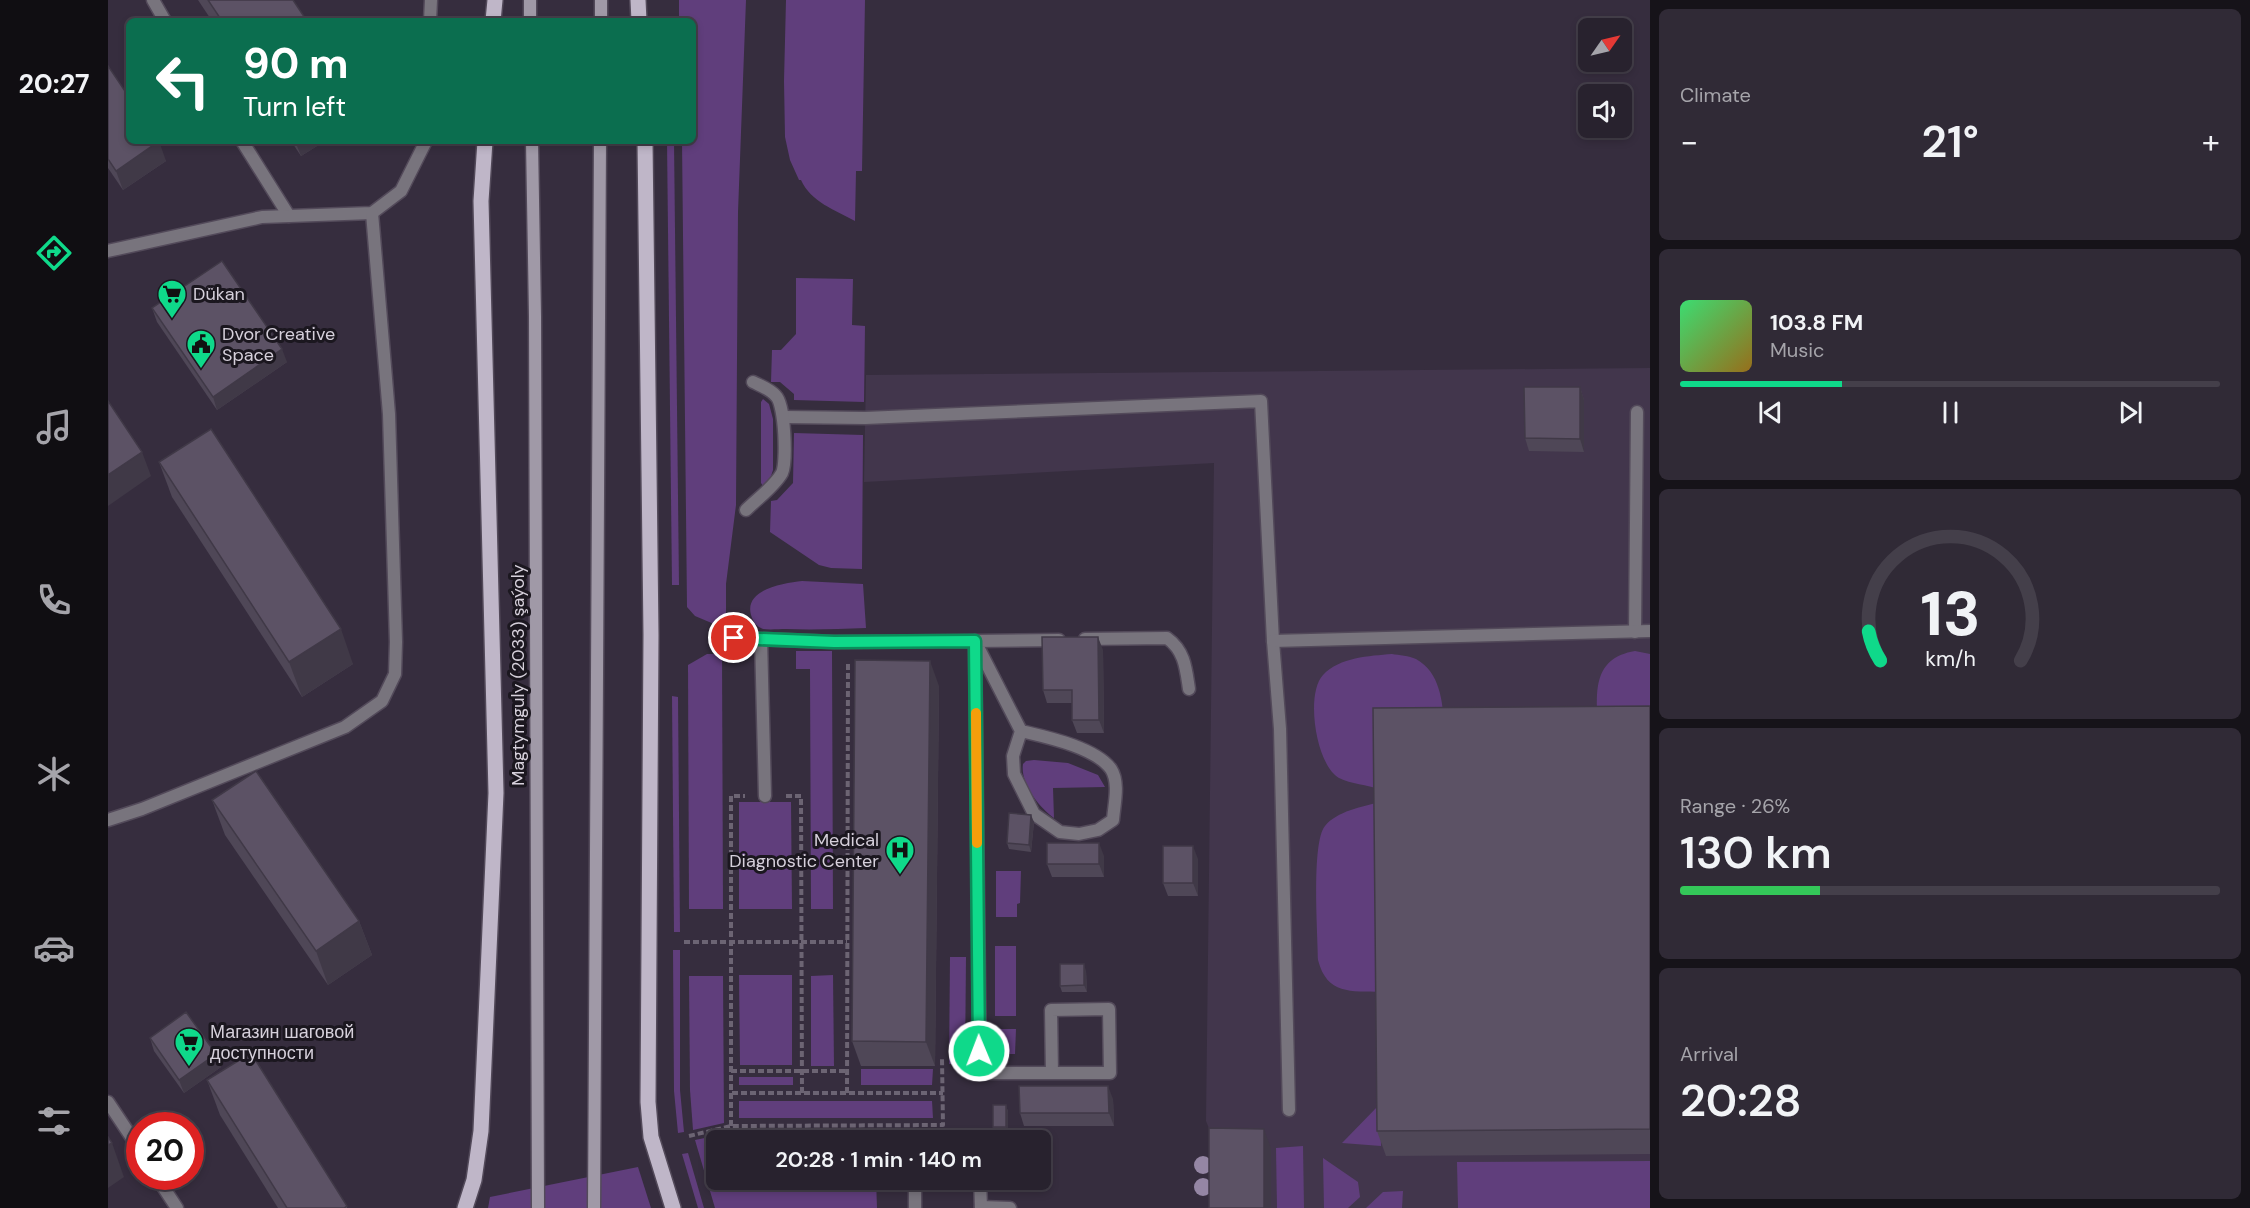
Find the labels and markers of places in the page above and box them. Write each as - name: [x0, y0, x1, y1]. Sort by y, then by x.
- supermarket icon: Dükan: [156, 278, 188, 320]
- place label: Dükan: [193, 282, 245, 306]
- place label: Dvor Creative Space: [222, 322, 335, 367]
- public building icon: Dvor Creative Space: [185, 328, 217, 370]
- pin: [708, 612, 759, 663]
- place label: Medical Diagnostic Center: [729, 828, 879, 873]
- hospital icon: Medical Diagnostic Center: [884, 834, 916, 876]
- place label: Магазин шаговой доступности: [210, 1020, 354, 1065]
- supermarket icon: Магазин шаговой доступности: [173, 1026, 205, 1068]

